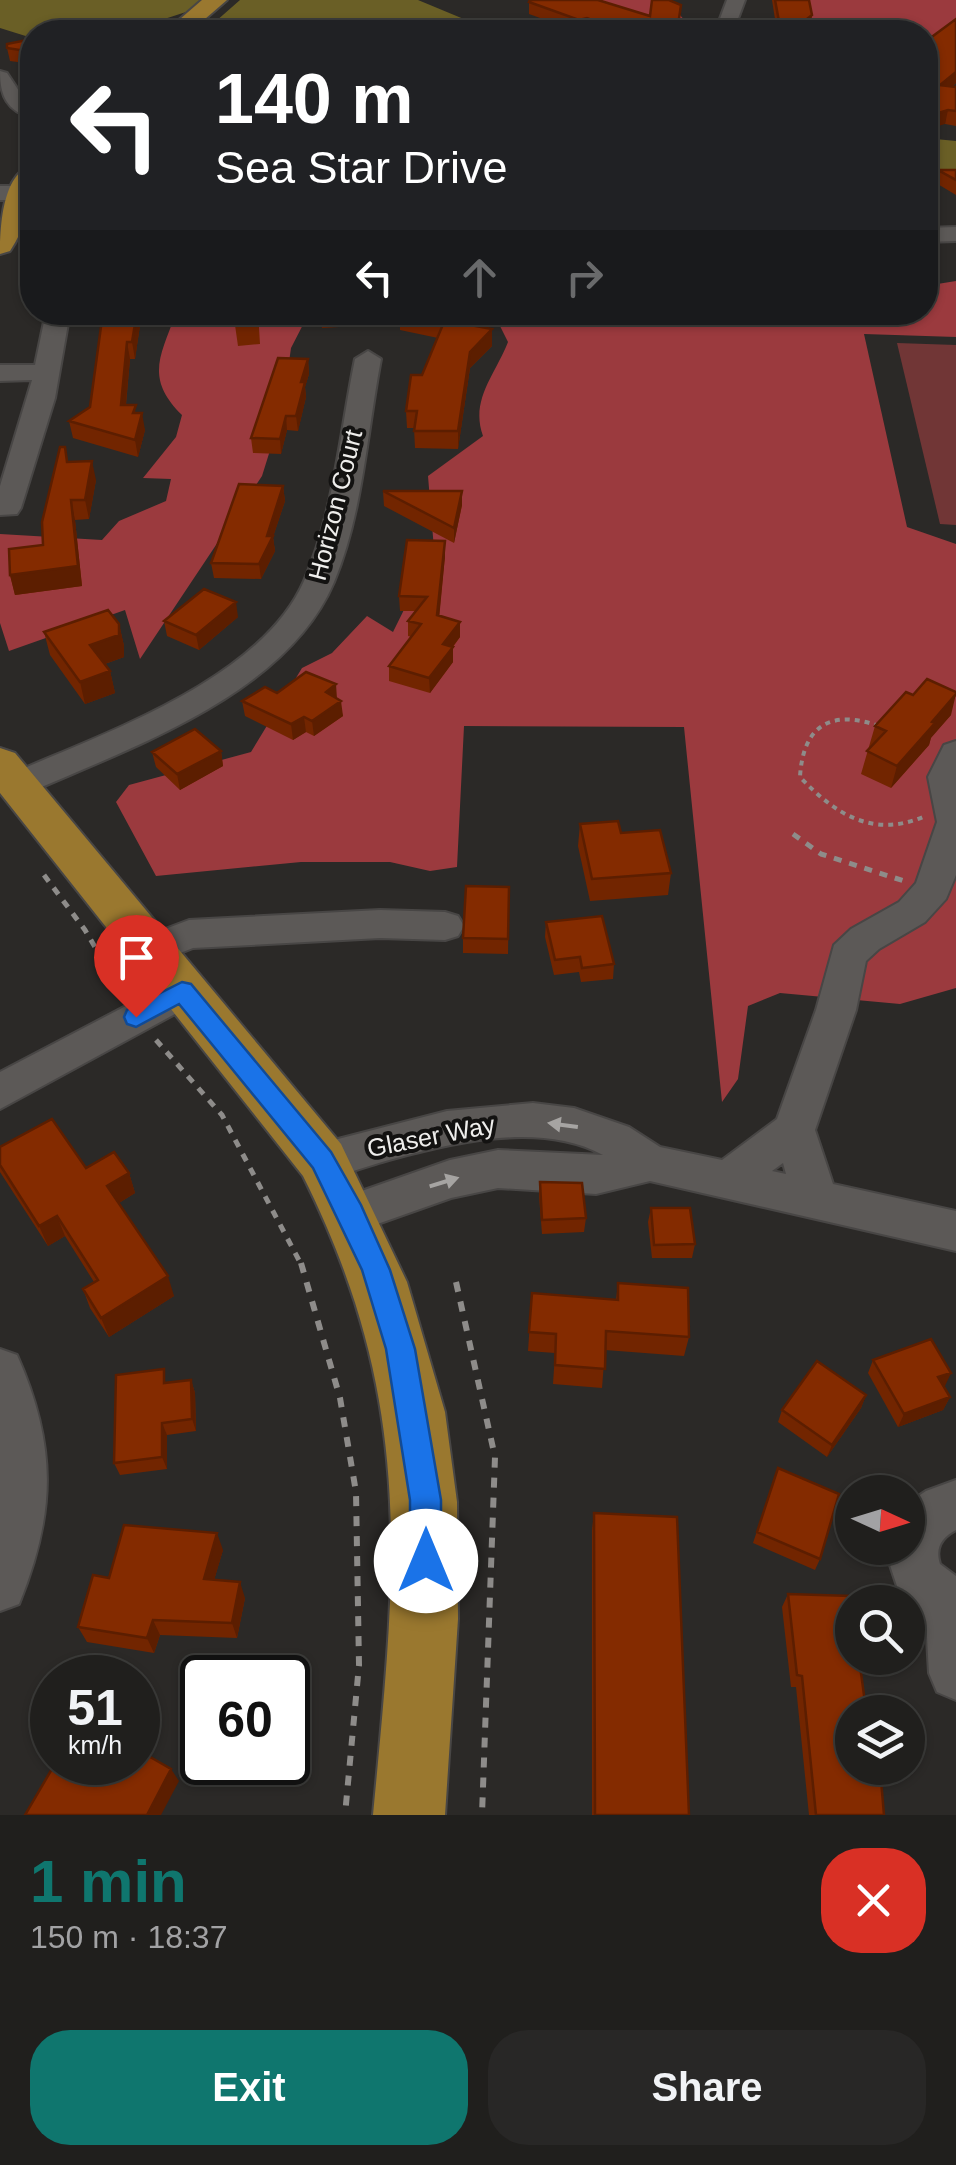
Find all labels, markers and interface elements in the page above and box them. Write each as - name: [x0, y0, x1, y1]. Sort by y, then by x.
- icon: left: [50, 60, 180, 190]
- text: 140 m: [215, 60, 413, 138]
- text: Sea Star Drive: [215, 142, 508, 193]
- icon: left: [347, 250, 402, 305]
- icon: ahead: [452, 250, 507, 305]
- icon: right: [557, 250, 612, 305]
- street label: Horizon Court: [303, 427, 367, 583]
- pin: [94, 915, 179, 1018]
- icon: arrive: [109, 930, 164, 985]
- street label: Glaser Way: [365, 1110, 498, 1162]
- one-way arrow: [547, 1116, 579, 1132]
- one-way arrow: [429, 1174, 459, 1189]
- north arrow: [835, 1475, 925, 1565]
- map controls: [835, 1475, 925, 1785]
- position arrow: [374, 1509, 478, 1613]
- button: search: [835, 1585, 925, 1675]
- speed limit sign: 60: [180, 1655, 310, 1785]
- text: 51: [67, 1680, 123, 1736]
- button: layers: [835, 1695, 925, 1785]
- text: km/h: [68, 1731, 122, 1759]
- text: 1 min: [30, 1848, 187, 1915]
- button: close: [821, 1848, 926, 1953]
- text: 150 m · 18:37: [30, 1919, 227, 1955]
- button: Exit: [30, 2030, 468, 2145]
- button: Share: [488, 2030, 926, 2145]

